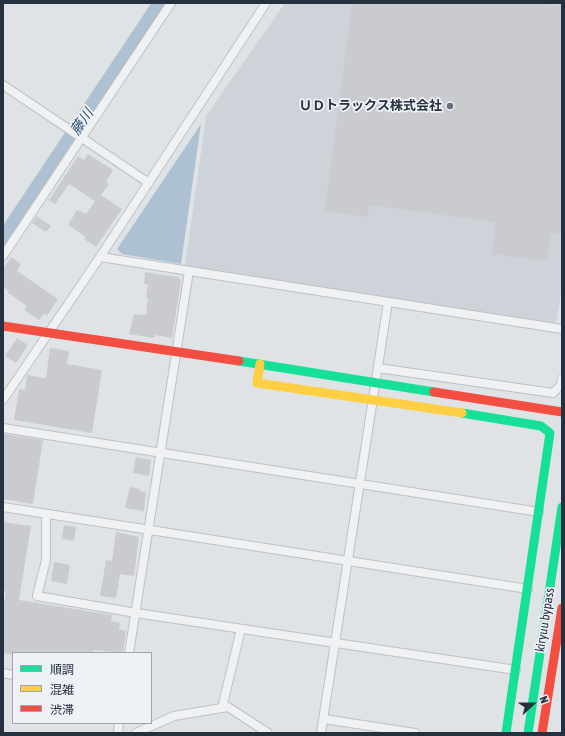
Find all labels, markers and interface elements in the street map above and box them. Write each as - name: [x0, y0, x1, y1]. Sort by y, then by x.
- place label: ＵＤトラックス株式会社: [299, 98, 442, 114]
- marker: ＵＤトラックス株式会社: [445, 101, 455, 111]
- water label: 藤川: [67, 106, 97, 138]
- street label: kiryuu bypass: [532, 587, 558, 653]
- legend: [12, 652, 152, 724]
- text: 順調: [50, 663, 74, 677]
- text: 混雑: [50, 683, 74, 697]
- north arrow: [513, 684, 553, 724]
- text: N: [537, 695, 551, 705]
- text: 渋滞: [50, 703, 74, 717]

